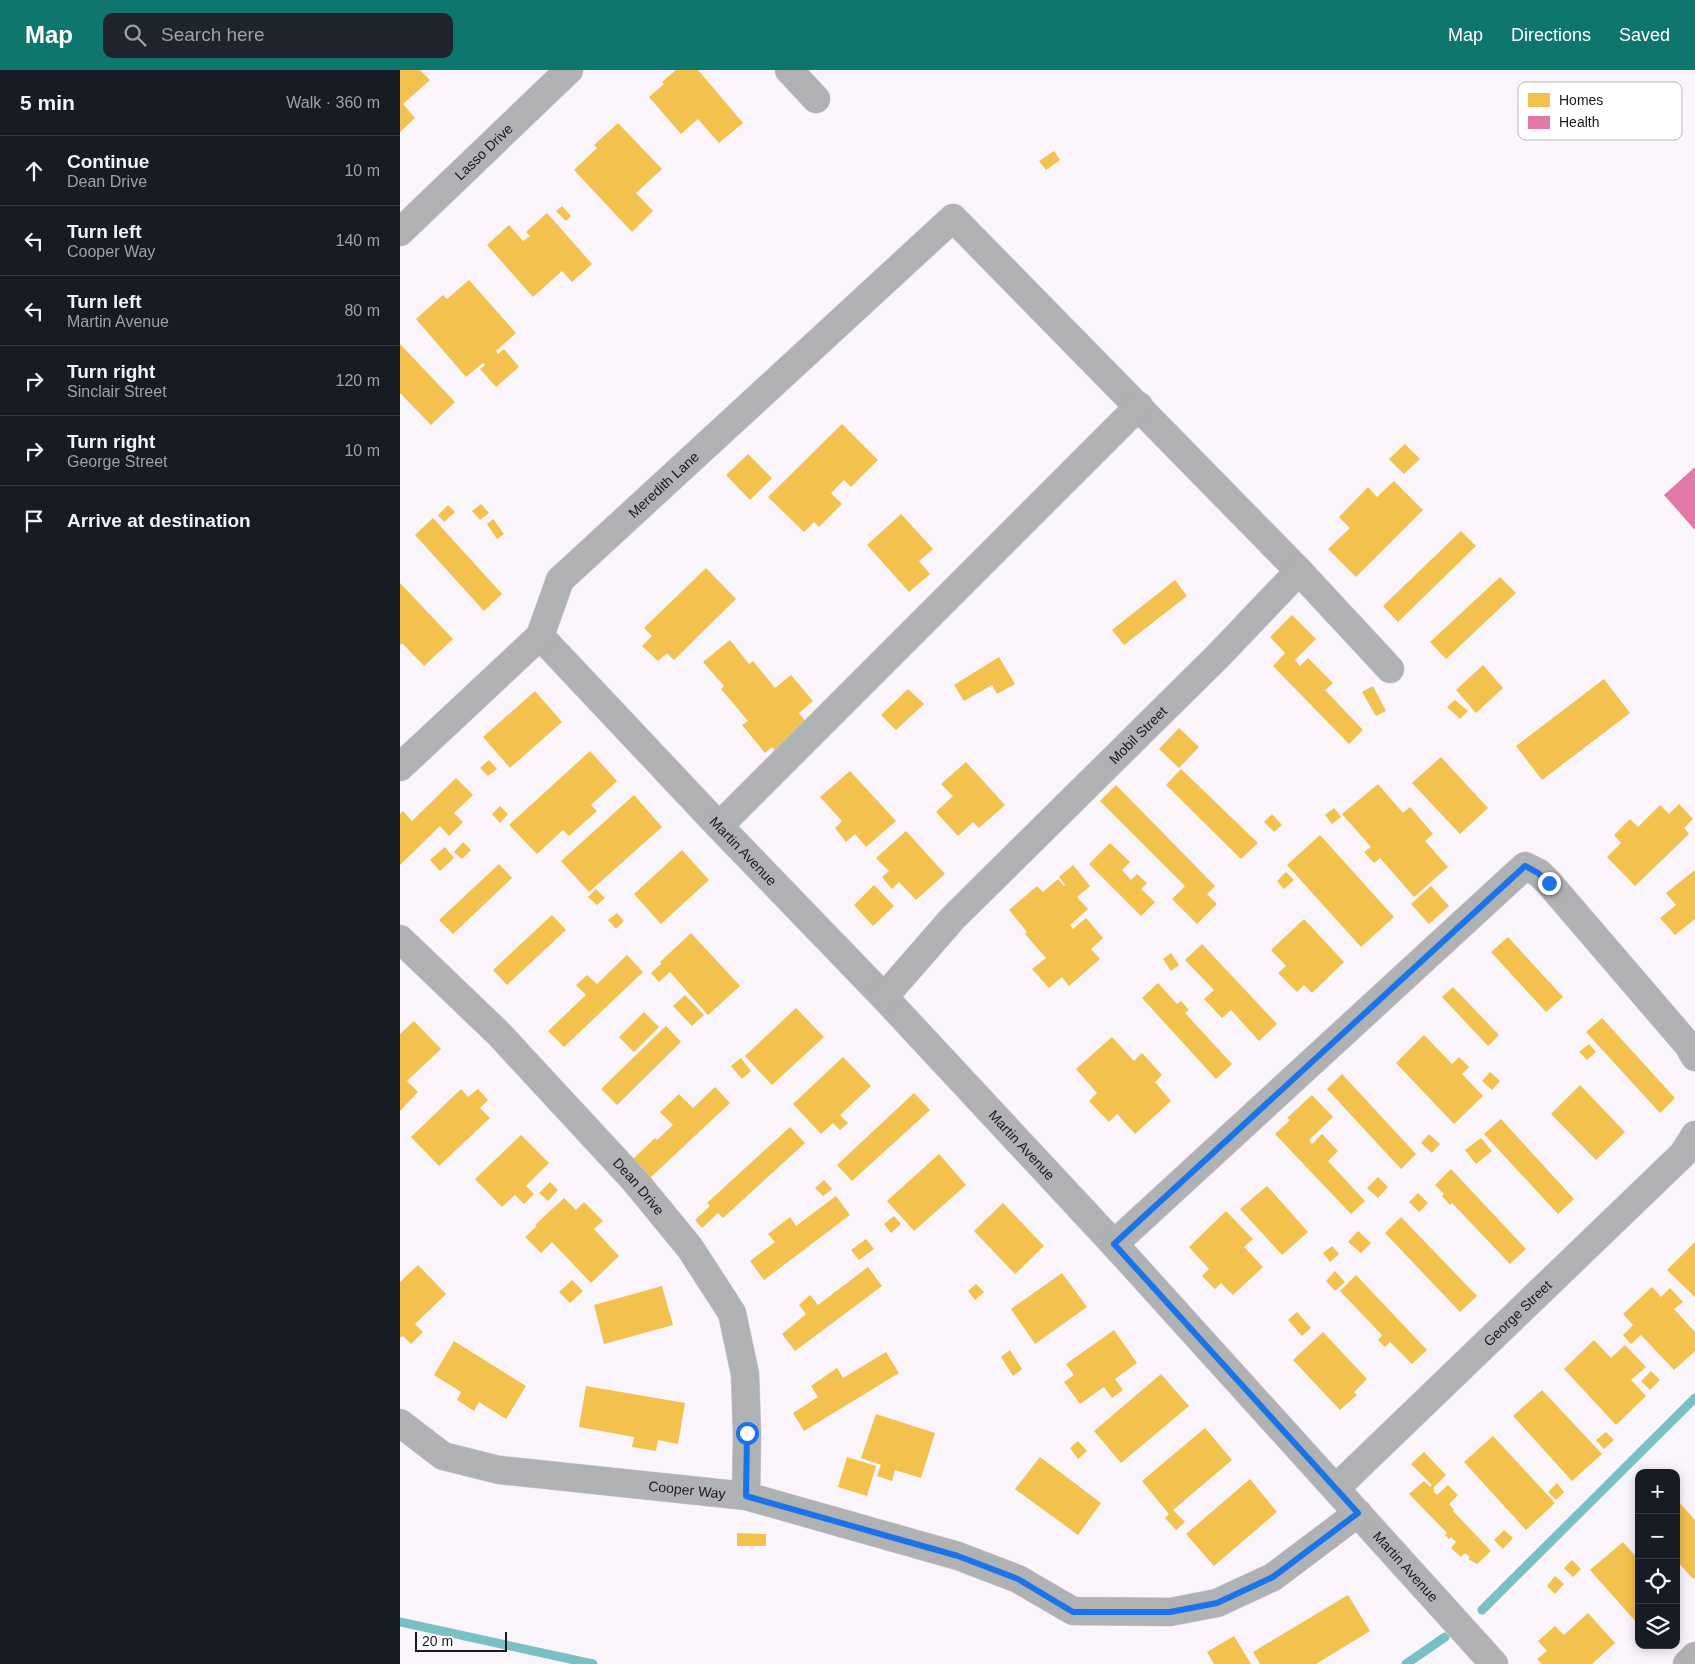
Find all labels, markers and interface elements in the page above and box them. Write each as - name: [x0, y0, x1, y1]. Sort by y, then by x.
- search box: [103, 13, 453, 58]
- text: Map: [25, 21, 73, 48]
- icon: search: [121, 21, 149, 49]
- text: Search here: [161, 24, 265, 45]
- text: Map: [1448, 25, 1483, 45]
- text: Directions: [1511, 25, 1591, 45]
- text: Saved: [1619, 25, 1670, 45]
- legend: [1518, 82, 1682, 140]
- text: 5 min: [20, 91, 75, 114]
- text: Homes: [1559, 92, 1603, 108]
- text: Walk · 360 m: [286, 94, 380, 111]
- text: Health: [1559, 114, 1599, 130]
- street label: Lasso Drive: [451, 120, 516, 183]
- text: Continue: [67, 151, 149, 172]
- icon: ahead: [20, 157, 48, 185]
- text: 10 m: [344, 162, 380, 179]
- text: Dean Drive: [67, 173, 147, 190]
- text: Turn left: [67, 221, 142, 242]
- icon: left: [20, 227, 48, 255]
- text: 140 m: [336, 232, 380, 249]
- text: Cooper Way: [67, 243, 155, 260]
- text: Turn left: [67, 291, 142, 312]
- icon: left: [20, 297, 48, 325]
- text: 80 m: [344, 302, 380, 319]
- text: Martin Avenue: [67, 313, 169, 330]
- text: Turn right: [67, 361, 155, 382]
- icon: right: [20, 367, 48, 395]
- text: 120 m: [336, 372, 380, 389]
- text: Sinclair Street: [67, 383, 167, 400]
- text: Turn right: [67, 431, 155, 452]
- icon: right: [20, 437, 48, 465]
- text: 10 m: [344, 442, 380, 459]
- street label: Meredith Lane: [625, 448, 702, 521]
- text: George Street: [67, 453, 168, 470]
- icon: arrive: [20, 507, 48, 535]
- text: Arrive at destination: [67, 510, 251, 531]
- street label: Mobil Street: [1106, 703, 1170, 767]
- street label: Martin Avenue: [707, 813, 780, 889]
- route end: [1538, 872, 1561, 895]
- street label: Martin Avenue: [986, 1107, 1058, 1183]
- street label: Dean Drive: [610, 1155, 668, 1218]
- street label: George Street: [1480, 1277, 1555, 1350]
- route start: [736, 1422, 759, 1445]
- map controls: [1635, 1469, 1680, 1649]
- button: +: [1635, 1469, 1680, 1514]
- street label: Cooper Way: [648, 1478, 726, 1502]
- button: −: [1635, 1514, 1680, 1559]
- street label: Martin Avenue: [1370, 1528, 1442, 1605]
- button: locate: [1635, 1559, 1680, 1604]
- button: layers: [1635, 1604, 1680, 1649]
- scale bar: [415, 1629, 508, 1652]
- text: 20 m: [422, 1633, 453, 1649]

